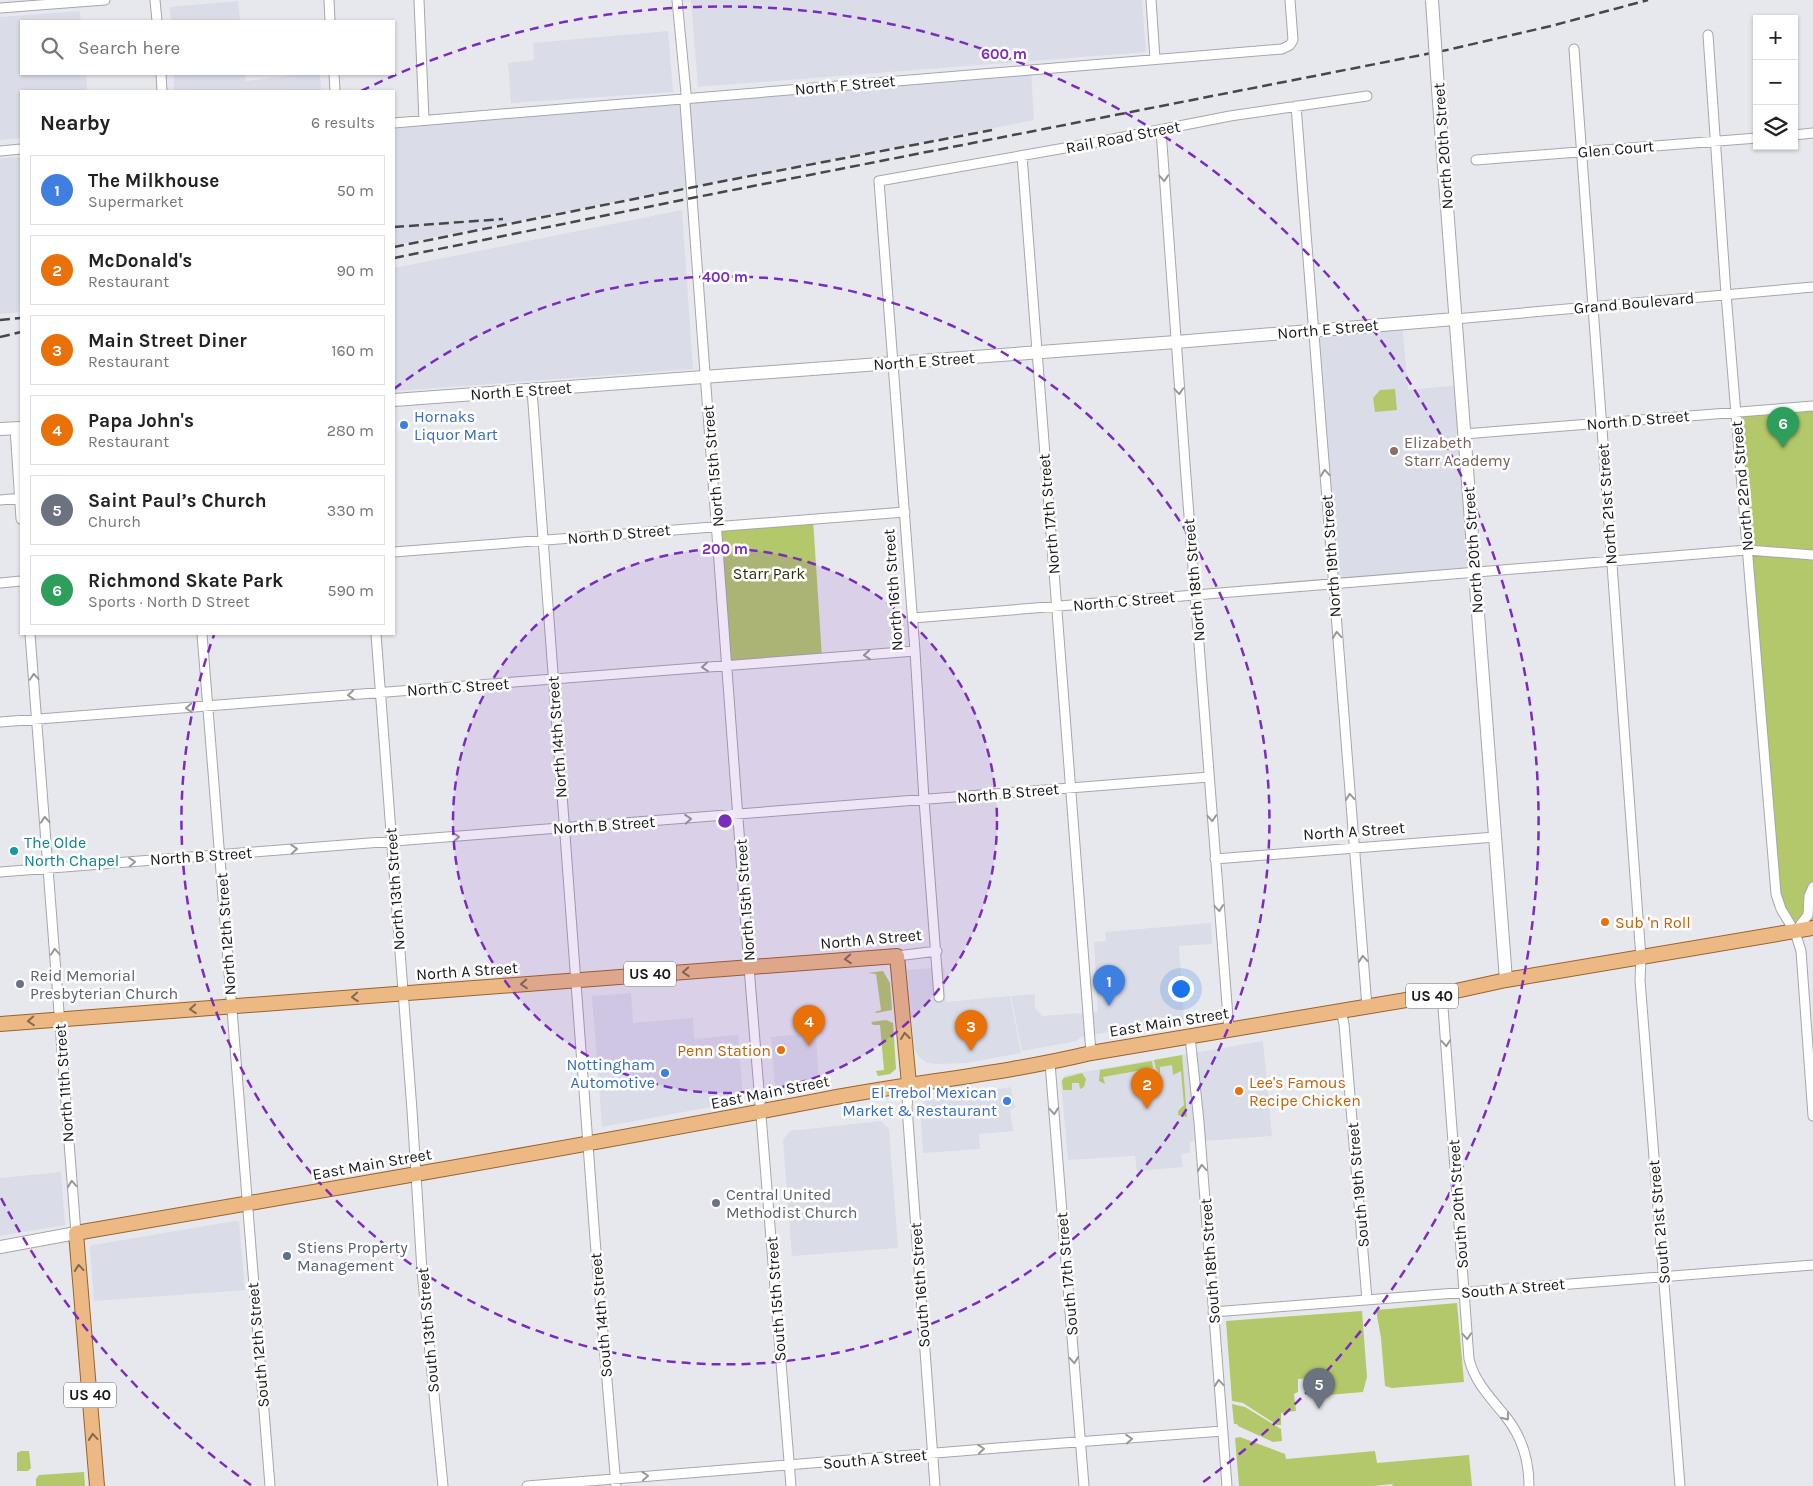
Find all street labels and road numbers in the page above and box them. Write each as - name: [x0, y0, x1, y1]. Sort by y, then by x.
- street label: North F Street: [794, 71, 896, 99]
- street label: North 20th Street: [1429, 82, 1457, 210]
- street label: Rail Road Street: [1064, 117, 1182, 157]
- street label: Glen Court: [1577, 136, 1655, 162]
- street label: Grand Boulevard: [1573, 288, 1695, 318]
- street label: North E Street: [1277, 315, 1379, 343]
- street label: North E Street: [873, 348, 975, 374]
- street label: North E Street: [470, 378, 572, 404]
- street label: North 15th Street: [698, 404, 728, 528]
- street label: North D Street: [1586, 406, 1690, 434]
- street label: North 22nd Street: [1727, 420, 1757, 552]
- street label: North 21st Street: [1593, 443, 1621, 565]
- street label: North 17th Street: [1034, 453, 1064, 575]
- street label: North 20th Street: [1459, 486, 1487, 614]
- street label: North 19th Street: [1317, 494, 1345, 618]
- street label: North 18th Street: [1179, 518, 1209, 642]
- street label: North D Street: [567, 520, 671, 548]
- street label: North 16th Street: [879, 528, 907, 652]
- street label: North C Street: [1072, 587, 1176, 615]
- street label: North C Street: [406, 674, 510, 700]
- street label: North 14th Street: [543, 675, 571, 799]
- street label: North B Street: [956, 779, 1060, 807]
- street label: North B Street: [552, 812, 656, 838]
- street label: North A Street: [1303, 818, 1405, 844]
- street label: North 13th Street: [381, 827, 409, 951]
- street label: North 15th Street: [731, 838, 759, 962]
- street label: North B Street: [149, 843, 253, 869]
- street label: North 12th Street: [212, 872, 240, 996]
- street label: North A Street: [819, 925, 923, 953]
- street label: North A Street: [416, 958, 518, 984]
- road number: US 40: [624, 962, 676, 986]
- road number: US 40: [1406, 984, 1458, 1008]
- street label: East Main Street: [1108, 1003, 1230, 1041]
- street label: North 11th Street: [50, 1023, 78, 1143]
- street label: East Main Street: [709, 1071, 831, 1113]
- street label: South 19th Street: [1343, 1122, 1373, 1248]
- street label: South 20th Street: [1444, 1139, 1472, 1269]
- street label: East Main Street: [311, 1144, 433, 1184]
- street label: South 21st Street: [1644, 1159, 1674, 1285]
- street label: South 18th Street: [1196, 1197, 1224, 1325]
- street label: South 17th Street: [1052, 1212, 1082, 1336]
- street label: South 16th Street: [906, 1222, 934, 1348]
- street label: South 15th Street: [762, 1236, 790, 1362]
- street label: South 14th Street: [586, 1252, 616, 1378]
- street label: South 13th Street: [413, 1267, 443, 1393]
- street label: South A Street: [1460, 1274, 1566, 1302]
- street label: South 12th Street: [243, 1282, 273, 1408]
- road number: US 40: [64, 1382, 116, 1408]
- street label: South A Street: [822, 1445, 928, 1473]

